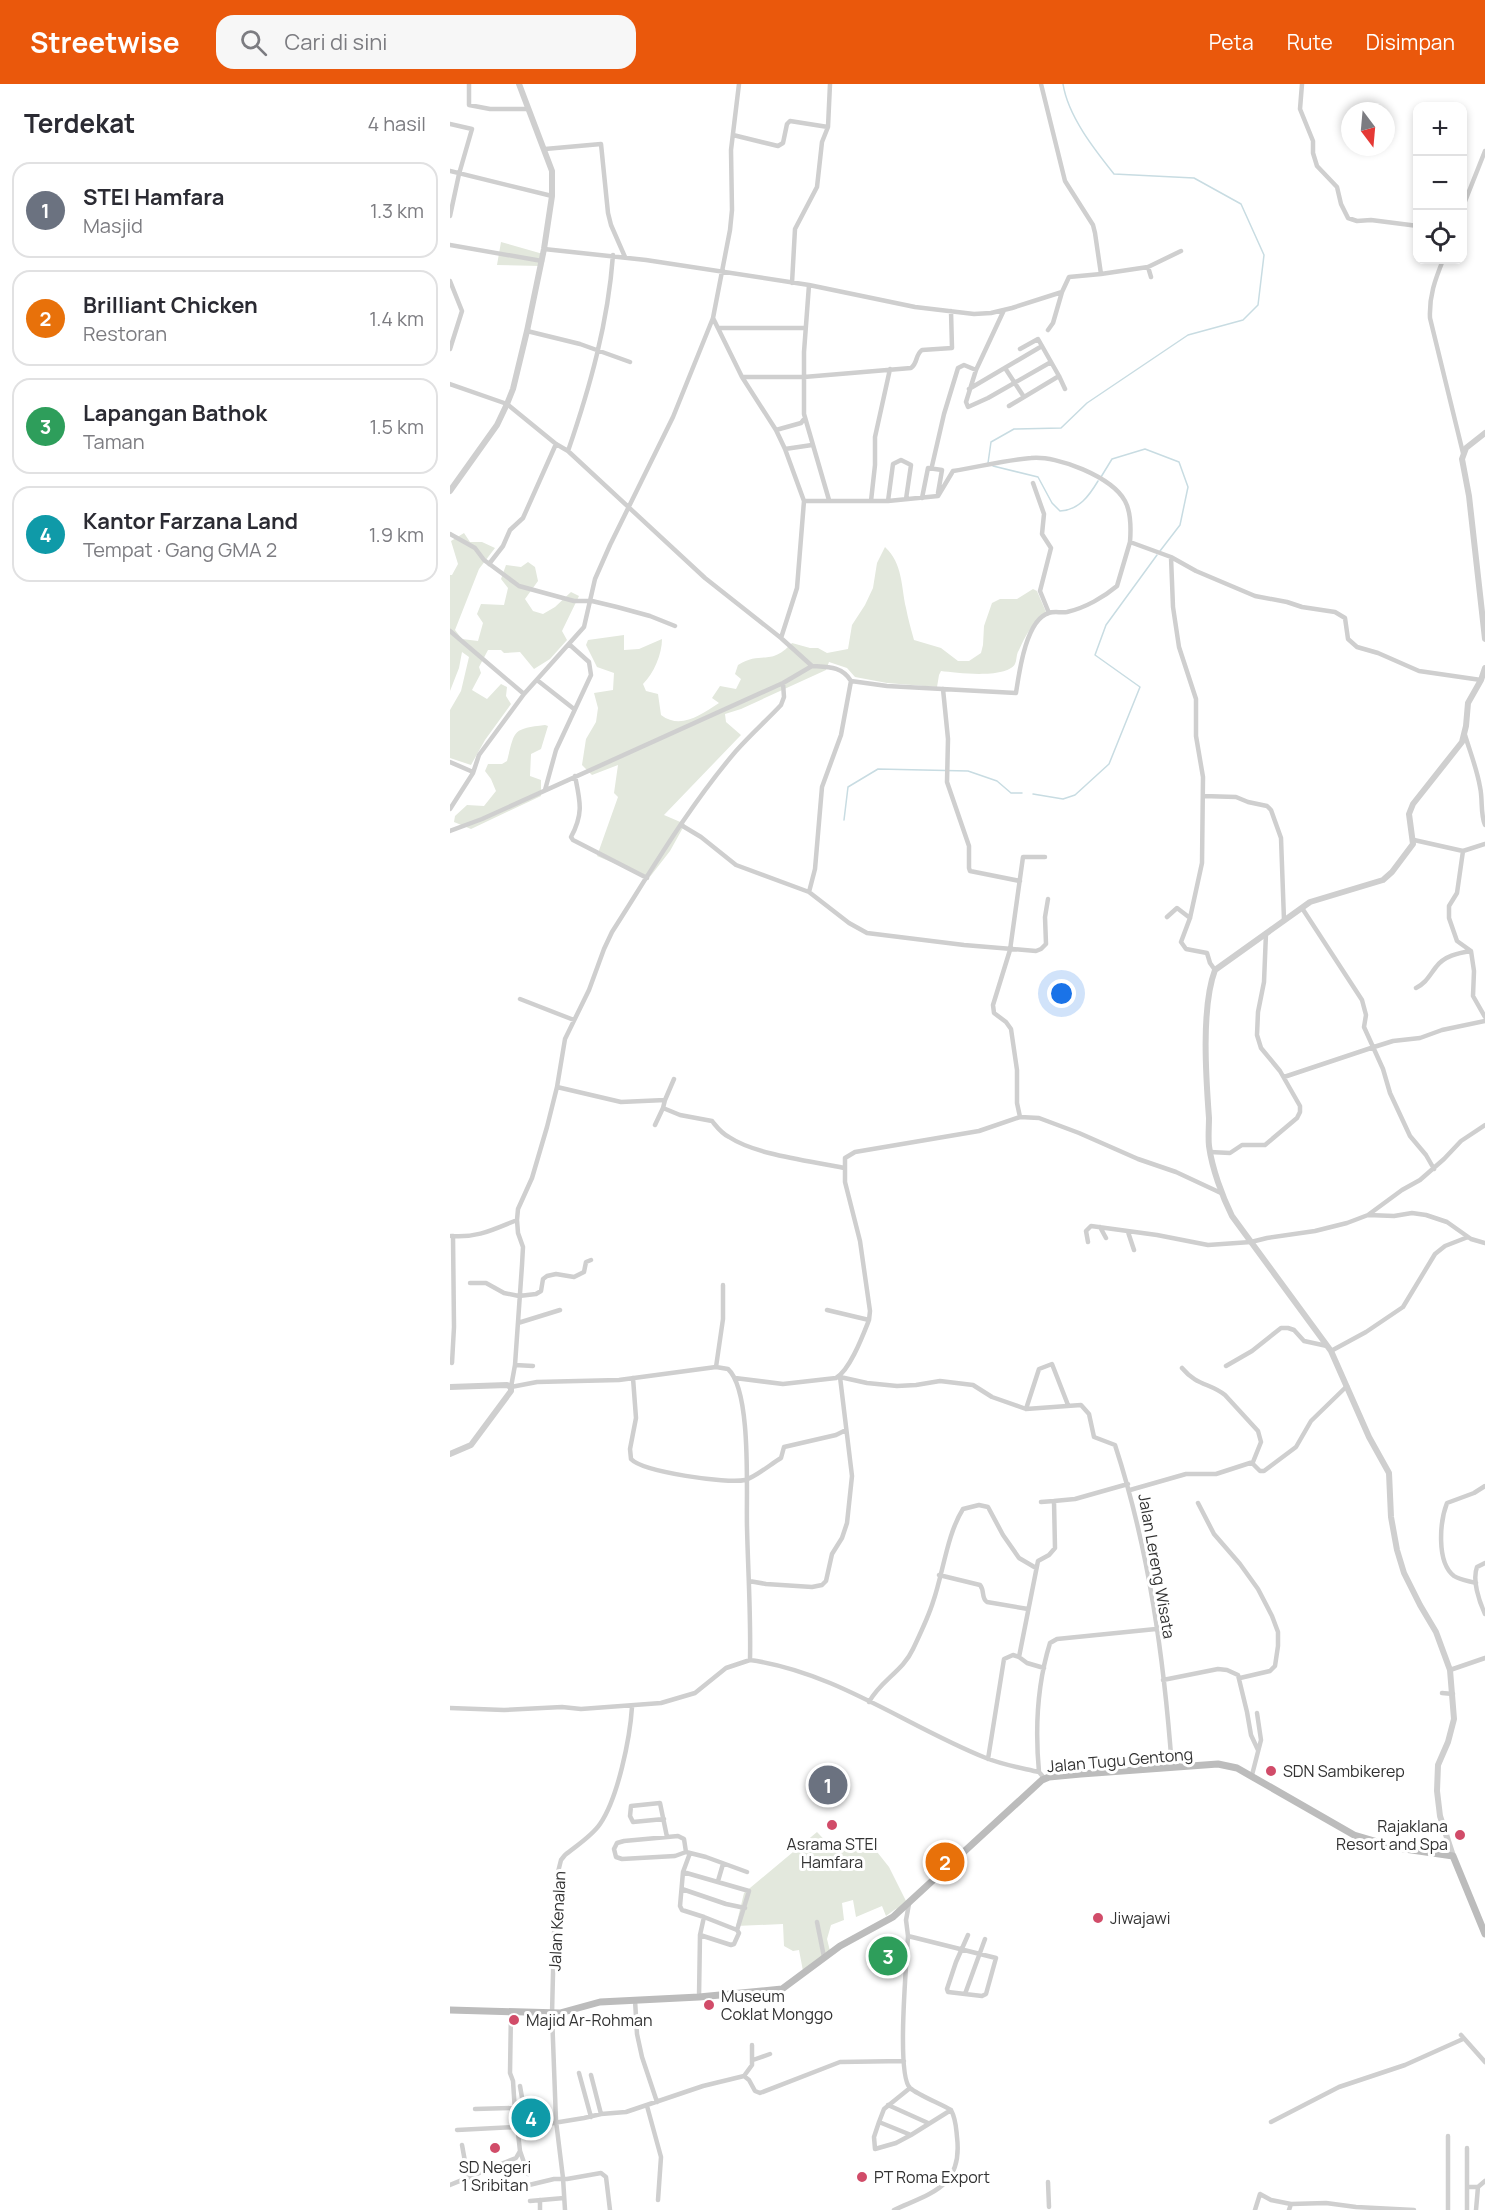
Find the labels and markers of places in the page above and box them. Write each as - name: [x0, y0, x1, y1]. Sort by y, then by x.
- place label: SDN Sambikerep: [1283, 1760, 1405, 1782]
- pin: 1: [808, 1762, 848, 1808]
- marker: SDN Sambikerep: [1264, 1764, 1278, 1778]
- place label: Rajaklana Resort and Spa: [1336, 1815, 1448, 1855]
- marker: Asrama STEI Hamfara: [825, 1818, 839, 1832]
- marker: Rajaklana Resort and Spa: [1453, 1828, 1467, 1842]
- place label: Asrama STEI Hamfara: [787, 1833, 877, 1873]
- pin: 2: [926, 1840, 964, 1884]
- place label: Jiwajawi: [1110, 1907, 1170, 1929]
- marker: Jiwajawi: [1091, 1911, 1105, 1925]
- pin: 3: [868, 1934, 908, 1978]
- place label: Museum Coklat Monggo: [721, 1985, 833, 2025]
- marker: Museum Coklat Monggo: [702, 1998, 716, 2012]
- place label: Majid Ar-Rohman: [526, 2009, 652, 2031]
- marker: Majid Ar-Rohman: [507, 2013, 521, 2027]
- pin: 4: [512, 2096, 550, 2140]
- marker: SD Negeri 1 Sribitan: [488, 2141, 502, 2155]
- place label: SD Negeri 1 Sribitan: [459, 2156, 531, 2196]
- place label: PT Roma Export: [874, 2166, 990, 2188]
- marker: PT Roma Export: [855, 2170, 869, 2184]

